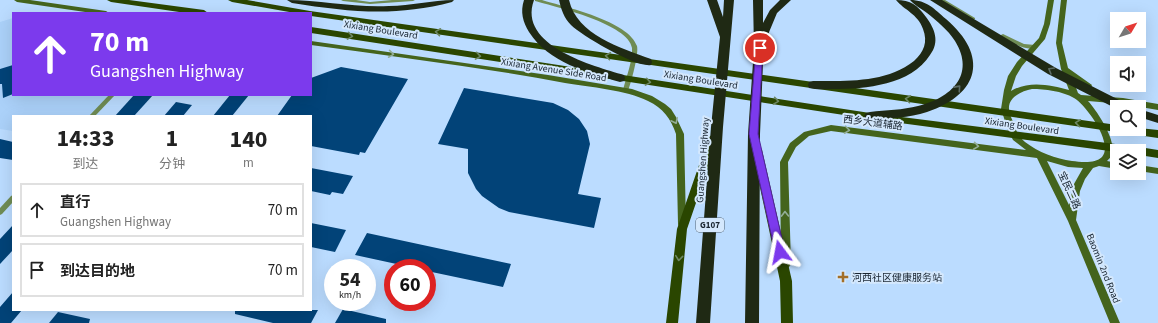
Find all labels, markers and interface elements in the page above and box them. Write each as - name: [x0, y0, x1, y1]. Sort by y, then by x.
- north arrow: [1110, 12, 1146, 48]
- map controls: [1110, 12, 1146, 180]
- street label: Xixiang Boulevard: [343, 17, 419, 43]
- text: 70 m: [90, 22, 149, 62]
- icon: ahead: [24, 28, 76, 80]
- one-way arrow: [435, 28, 441, 37]
- one-way arrow: [346, 31, 353, 40]
- pin: [743, 31, 777, 65]
- icon: arrive: [749, 37, 771, 59]
- one-way arrow: [388, 49, 394, 58]
- one-way arrow: [475, 51, 481, 60]
- one-way arrow: [605, 52, 611, 61]
- street label: Xixiang Avenue Side Road: [500, 55, 608, 85]
- button: sound: [1110, 56, 1146, 92]
- text: Guangshen Highway: [90, 59, 244, 84]
- street label: Xixiang Boulevard: [663, 67, 739, 93]
- one-way arrow: [1048, 67, 1055, 75]
- one-way arrow: [645, 77, 651, 86]
- one-way arrow: [953, 85, 961, 93]
- one-way arrow: [905, 95, 911, 104]
- one-way arrow: [773, 96, 780, 105]
- button: search: [1110, 100, 1146, 136]
- street label: 西乡大道辅路: [842, 112, 904, 134]
- street label: Xixiang Boulevard: [984, 114, 1060, 138]
- one-way arrow: [670, 117, 678, 124]
- street label: Guangshen Highway: [693, 117, 713, 203]
- one-way arrow: [1075, 119, 1081, 128]
- text: 14:33: [57, 121, 114, 156]
- text: 1: [166, 121, 178, 156]
- text: 140: [229, 122, 267, 157]
- one-way arrow: [844, 125, 850, 134]
- one-way arrow: [973, 141, 979, 150]
- button: layers: [1110, 144, 1146, 180]
- text: m: [243, 154, 254, 172]
- text: 到达: [72, 155, 98, 173]
- text: 分钟: [159, 155, 185, 173]
- street label: 宝民二路: [1054, 169, 1084, 212]
- text: 直行: [60, 192, 90, 213]
- icon: ahead: [26, 199, 48, 221]
- text: 70 m: [268, 200, 298, 221]
- one-way arrow: [781, 211, 789, 217]
- text: Guangshen Highway: [60, 213, 171, 231]
- road number: G107: [696, 218, 724, 232]
- position arrow: [759, 231, 801, 273]
- street label: Baomin 2nd Road: [1083, 231, 1123, 305]
- one-way arrow: [675, 255, 684, 261]
- icon: arrive: [26, 259, 48, 281]
- speed limit sign: 60: [384, 259, 436, 311]
- text: 70 m: [268, 260, 298, 281]
- text: 到达目的地: [60, 261, 135, 282]
- text: 54: [339, 266, 361, 294]
- marker: 河西社区健康服务站: [837, 271, 849, 283]
- place label: 河西社区健康服务站: [852, 271, 942, 285]
- text: km/h: [339, 288, 361, 302]

